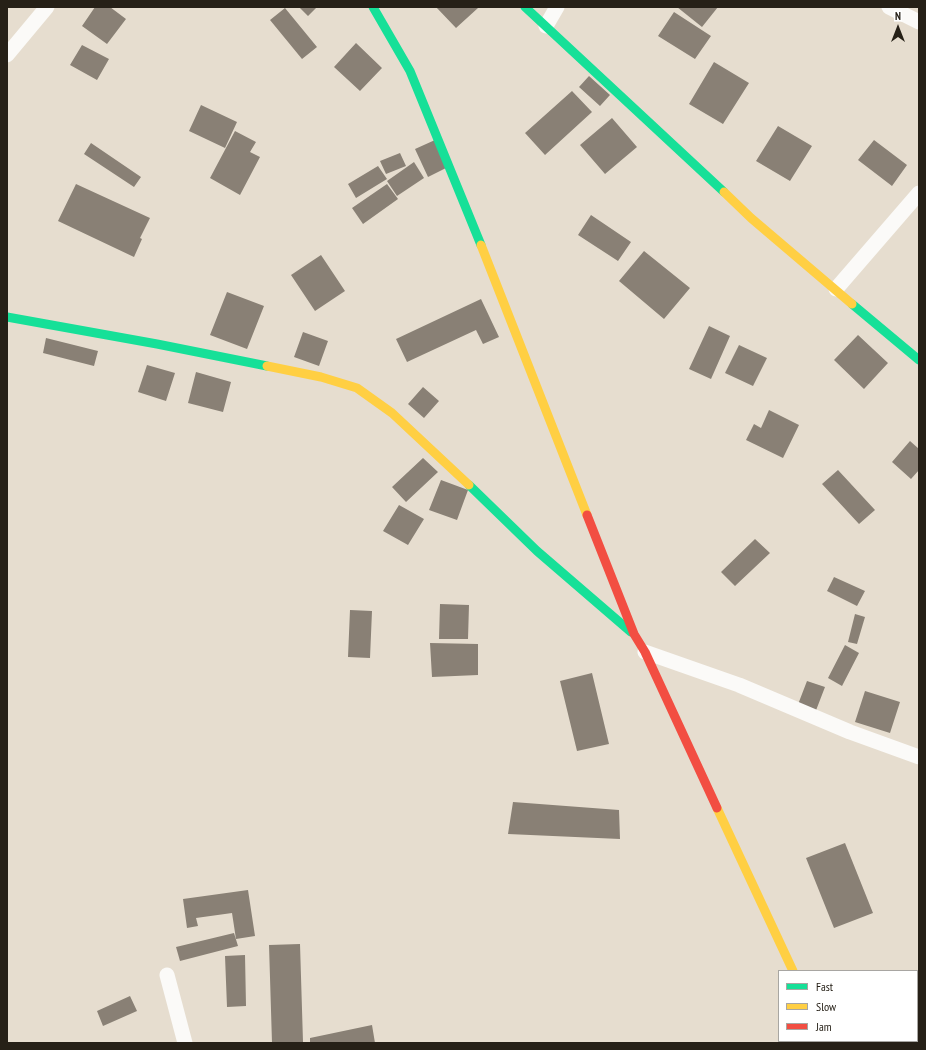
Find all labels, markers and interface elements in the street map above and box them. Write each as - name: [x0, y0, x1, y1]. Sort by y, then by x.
- north arrow: [878, 8, 918, 48]
- text: N: [895, 9, 901, 23]
- legend: [778, 970, 918, 1042]
- text: Fast: [816, 979, 833, 994]
- text: Slow: [816, 999, 836, 1014]
- text: Jam: [816, 1019, 832, 1034]

